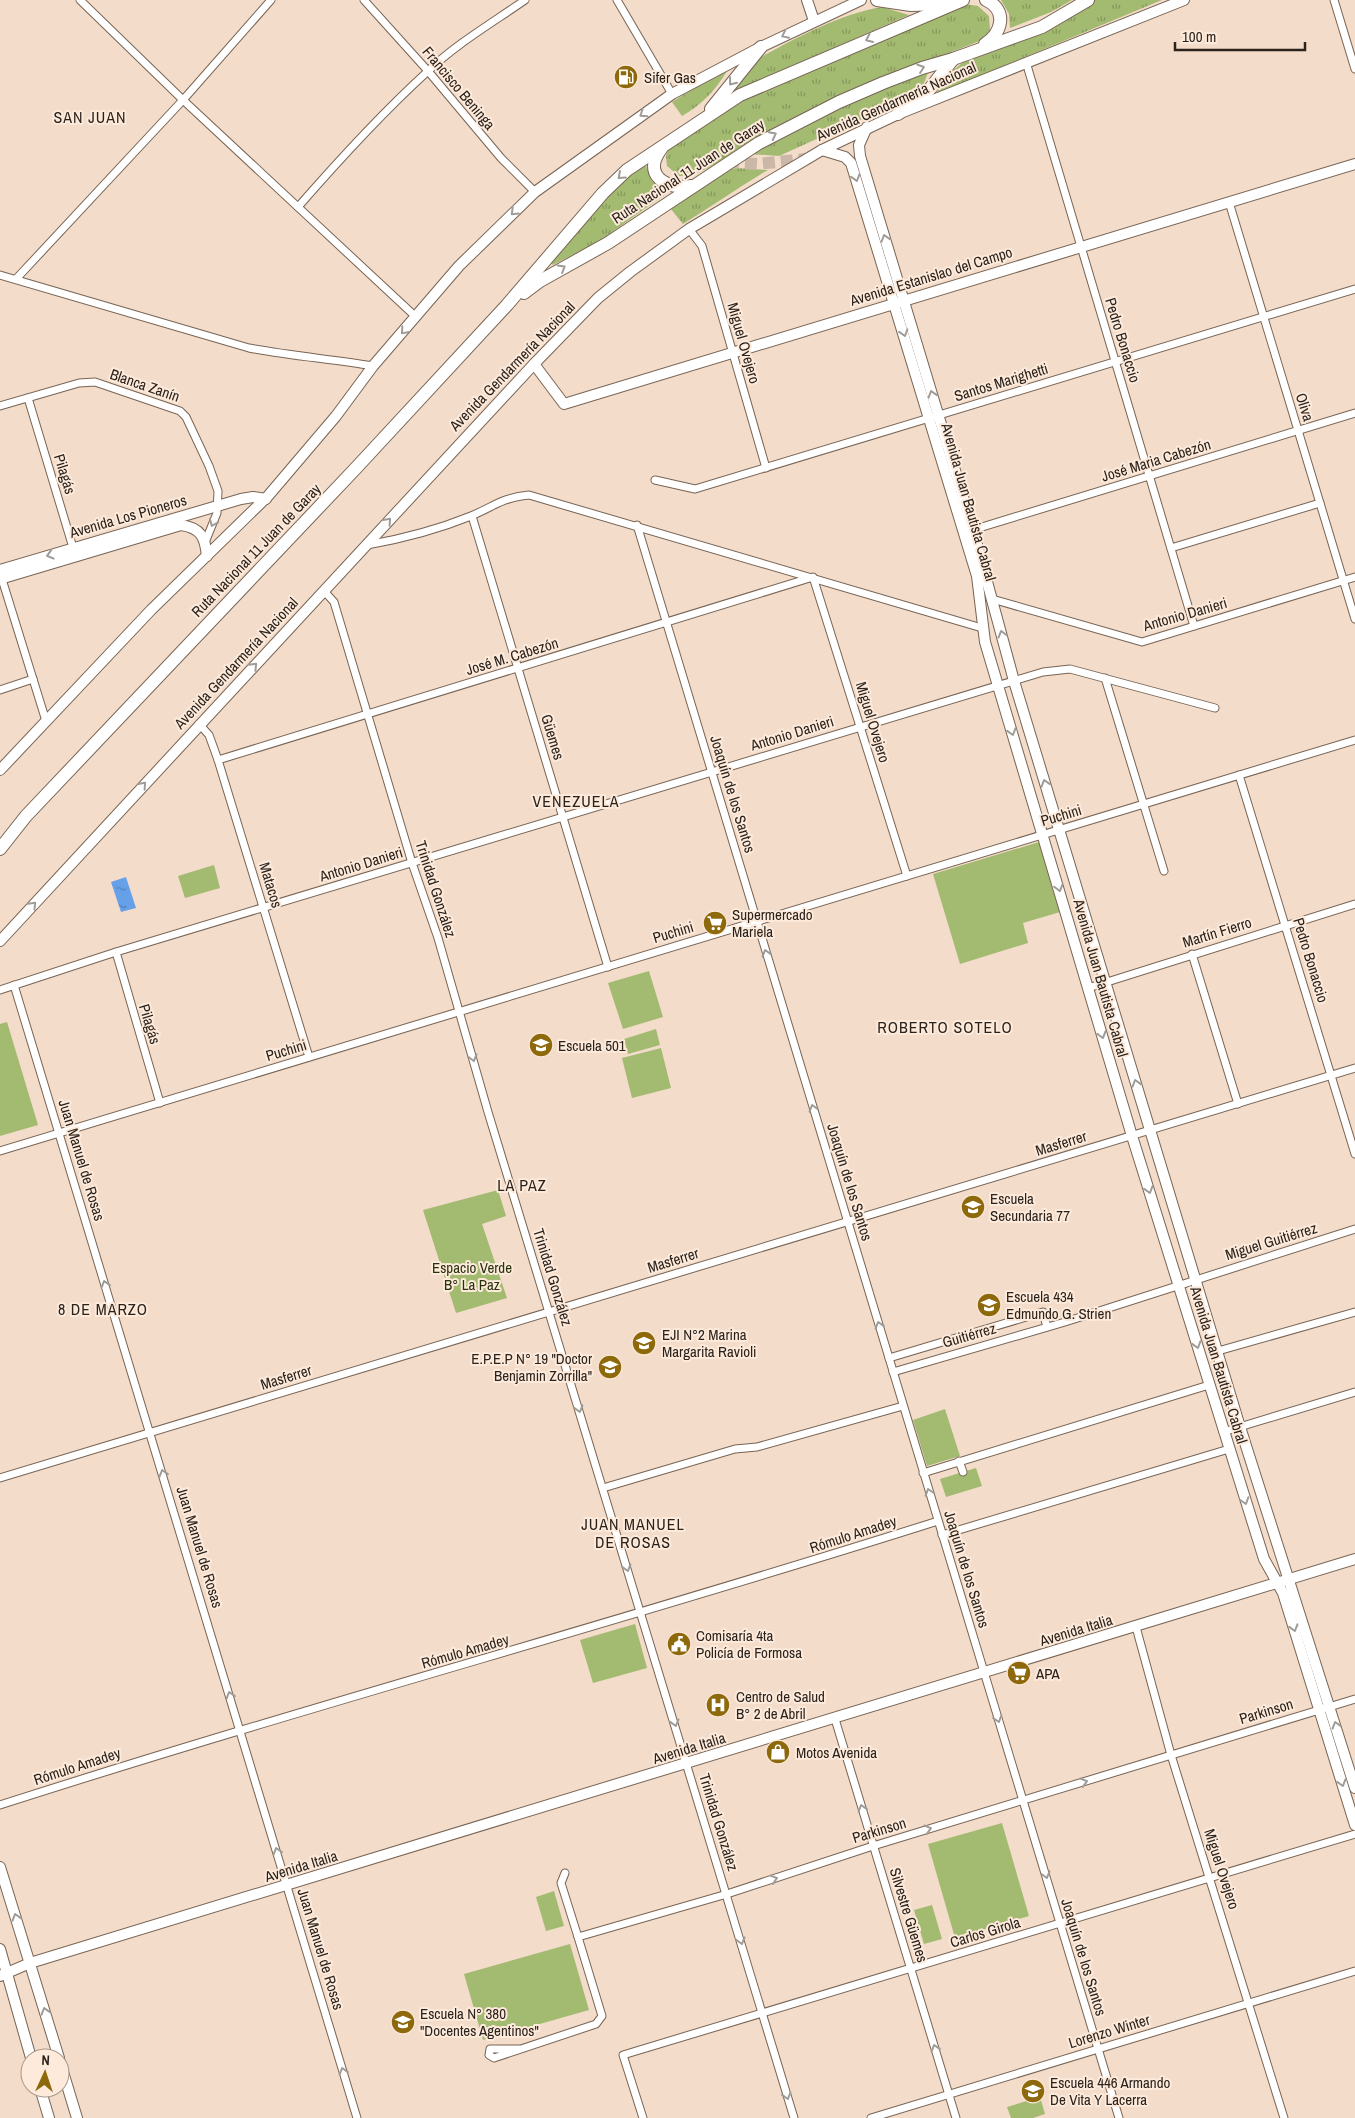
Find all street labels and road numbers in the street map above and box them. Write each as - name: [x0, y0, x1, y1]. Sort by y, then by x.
- street label: Francisco Beninga: [418, 42, 500, 134]
- street label: Avenida Gendarmería Nacional: [812, 56, 979, 146]
- street label: Ruta Nacional 11 Juan de Garay: [608, 113, 769, 228]
- street label: Avenida Estanislao del Campo: [846, 241, 1015, 311]
- street label: Pedro Bonaccio: [1100, 295, 1146, 385]
- street label: Avenida Gendarmería Nacional: [444, 297, 580, 436]
- street label: Miguel Ovejero: [722, 300, 766, 386]
- street label: Santos Marighetti: [951, 358, 1051, 406]
- street label: Blanca Zanín: [107, 363, 183, 407]
- street label: Oliva: [1291, 390, 1319, 424]
- street label: Avenida Juan Bautista Cabral: [936, 420, 1002, 583]
- street label: José Maria Cabezón: [1099, 433, 1213, 487]
- street label: Pilagás: [49, 451, 81, 497]
- street label: Ruta Nacional 11 Juan de Garay: [187, 478, 326, 621]
- street label: Avenida Los Pioneros: [66, 489, 189, 543]
- street label: Antonio Danieri: [1140, 592, 1229, 636]
- street label: Avenida Gendarmería Nacional: [169, 593, 303, 734]
- street label: José M. Cabezón: [463, 632, 561, 680]
- street label: Miguel Ovejero: [851, 679, 895, 765]
- street label: Antonio Danieri: [747, 710, 836, 756]
- street label: Güemes: [536, 712, 570, 762]
- street label: Joaquín de los Santos: [705, 733, 761, 855]
- street label: Puchini: [1038, 799, 1084, 831]
- street label: Trinidad González: [410, 838, 462, 940]
- street label: Antonio Danieri: [316, 841, 405, 887]
- street label: Matacos: [254, 860, 288, 910]
- street label: Avenida Juan Bautista Cabral: [1068, 896, 1134, 1059]
- street label: Martín Fierro: [1180, 912, 1254, 952]
- street label: Pedro Bonaccio: [1288, 915, 1334, 1005]
- street label: Puchini: [650, 916, 696, 948]
- street label: Pilagás: [134, 1001, 166, 1047]
- street label: Puchini: [263, 1034, 309, 1066]
- street label: Juan Manuel de Rosas: [54, 1097, 110, 1223]
- street label: Joaquín de los Santos: [822, 1121, 878, 1243]
- street label: Masferrer: [1033, 1125, 1089, 1161]
- street label: Miguel Guitiérrez: [1222, 1217, 1320, 1265]
- street label: Trinidad González: [528, 1226, 578, 1328]
- street label: Masferrer: [645, 1242, 701, 1278]
- street label: Avenida Juan Bautista Cabral: [1185, 1283, 1253, 1446]
- street label: Guitiérrez: [940, 1317, 998, 1353]
- street label: Masferrer: [258, 1359, 314, 1395]
- street label: Juan Manuel de Rosas: [172, 1484, 228, 1610]
- street label: Joaquín de los Santos: [939, 1508, 995, 1630]
- street label: Rómulo Amadey: [807, 1510, 900, 1558]
- street label: Avenida Italia: [1036, 1609, 1115, 1651]
- street label: Rómulo Amadey: [419, 1628, 512, 1674]
- street label: Parkinson: [1236, 1693, 1296, 1729]
- street label: Avenida Italia: [649, 1727, 728, 1769]
- street label: Rómulo Amadey: [31, 1742, 124, 1790]
- street label: Trinidad González: [694, 1771, 744, 1873]
- street label: Parkinson: [849, 1812, 909, 1848]
- street label: Miguel Ovejero: [1199, 1826, 1245, 1912]
- street label: Avenida Italia: [261, 1845, 340, 1887]
- street label: Silvestre Güemes: [885, 1865, 933, 1965]
- street label: Juan Manuel de Rosas: [293, 1886, 349, 2012]
- street label: Joaquín de los Santos: [1056, 1896, 1112, 2018]
- street label: Carlos Girola: [947, 1911, 1023, 1953]
- street label: Lorenzo Winter: [1066, 2009, 1152, 2053]

